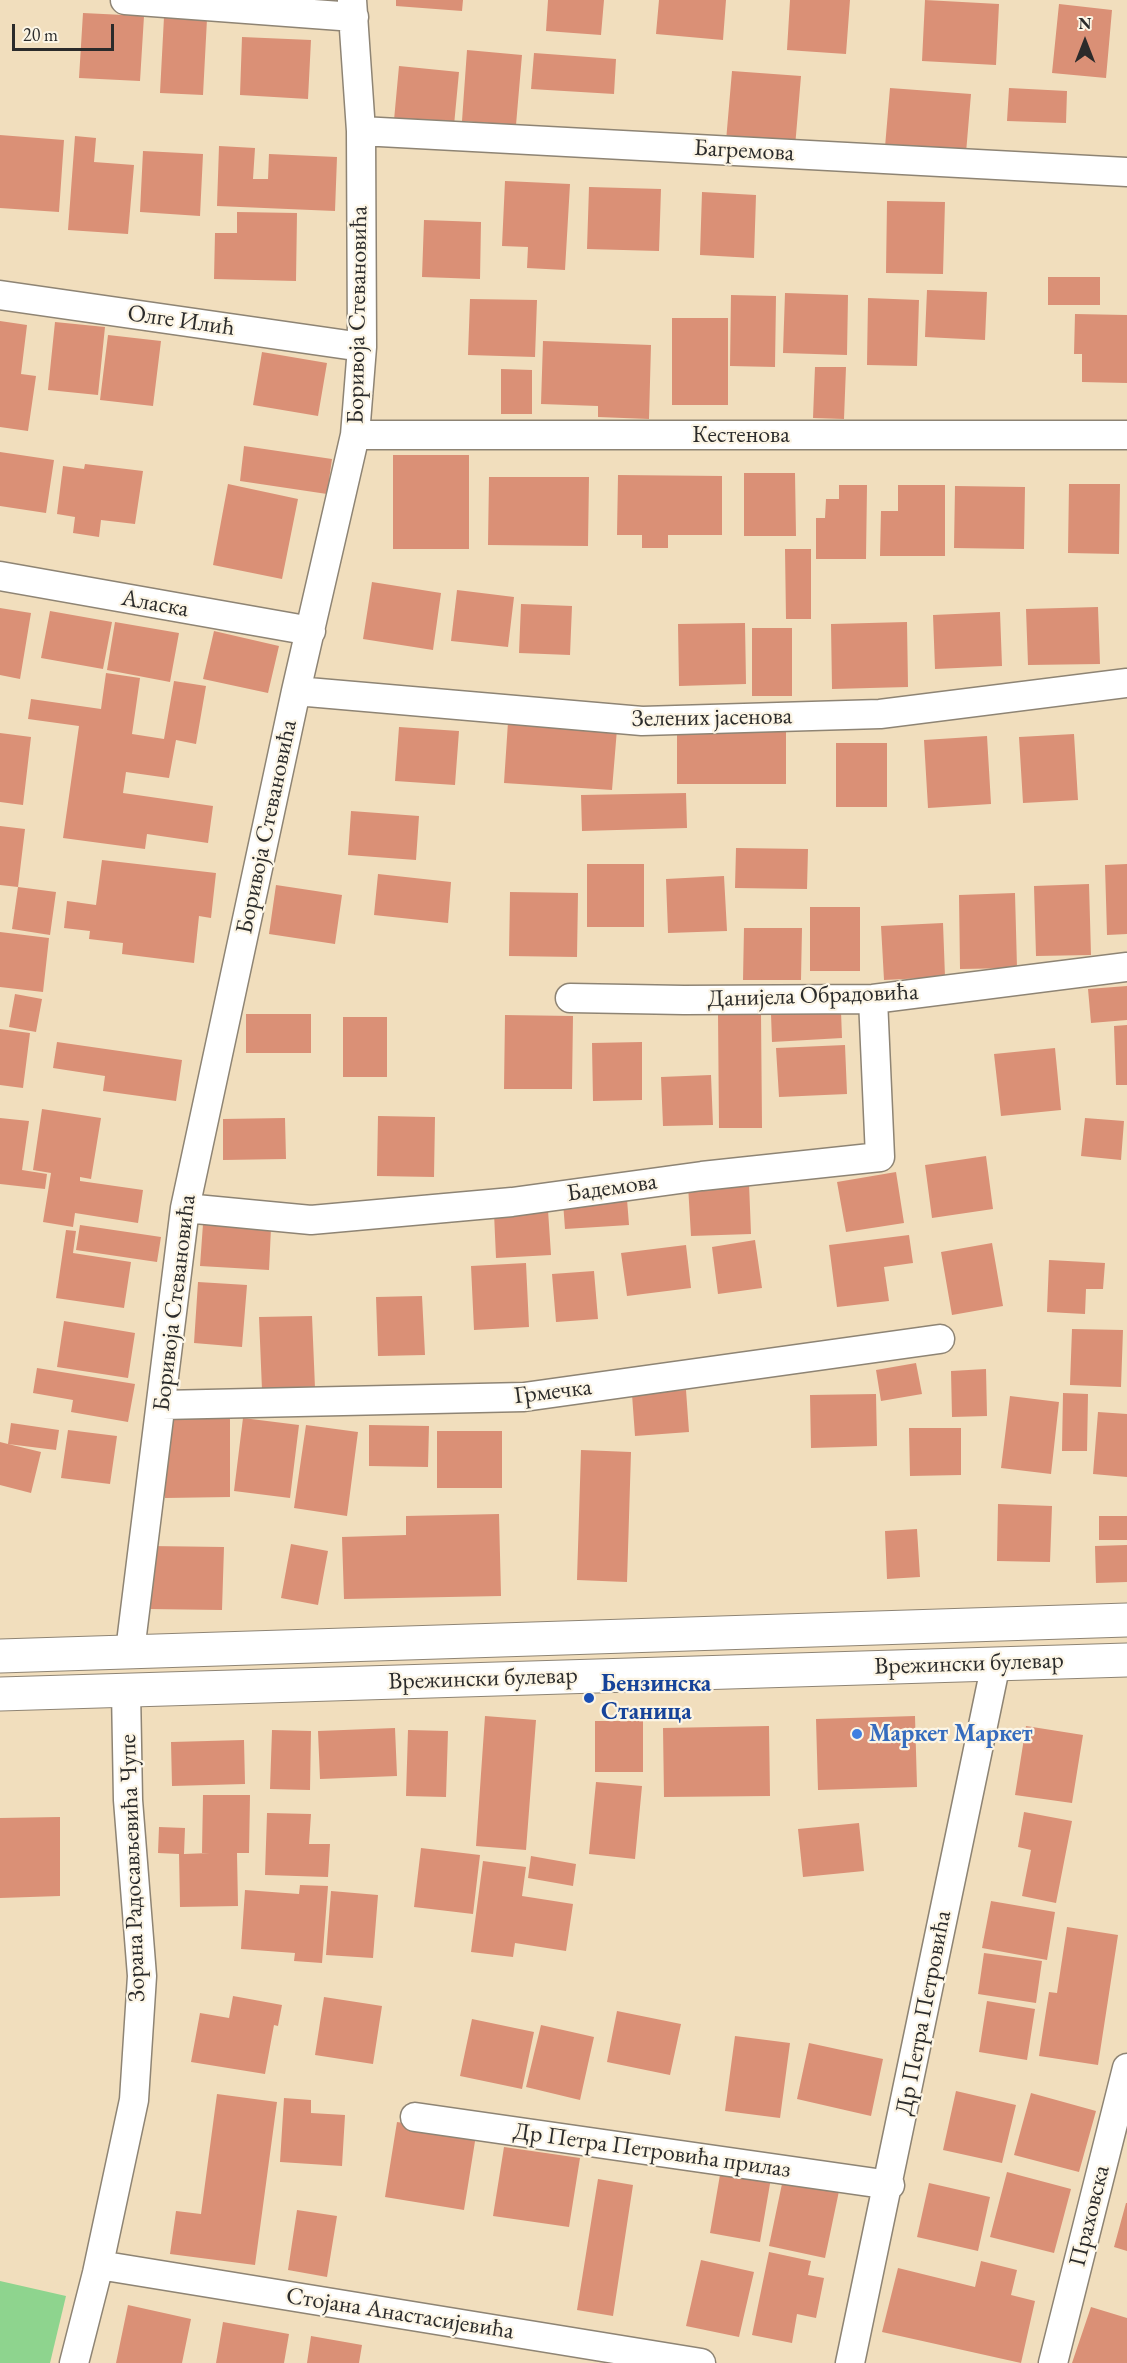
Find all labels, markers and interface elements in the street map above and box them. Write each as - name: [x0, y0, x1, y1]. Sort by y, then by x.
- scale bar: [15, 12, 117, 50]
- north arrow: [1055, 12, 1115, 72]
- text: N: [1079, 13, 1091, 34]
- text: 20 m: [23, 23, 58, 46]
- street label: Багремова: [693, 134, 795, 168]
- street label: Боривоја Стевановића: [342, 206, 374, 424]
- street label: Олге Илић: [126, 299, 236, 343]
- street label: Кестенова: [692, 421, 790, 449]
- street label: Аласка: [119, 584, 191, 624]
- street label: Зелених јасенова: [631, 702, 793, 734]
- street label: Боривоја Стевановића: [230, 717, 304, 937]
- street label: Данијела Обрадовића: [707, 978, 919, 1014]
- street label: Бадемова: [565, 1167, 659, 1209]
- street label: Боривоја Стевановића: [147, 1193, 203, 1413]
- street label: Грмечка: [513, 1373, 593, 1411]
- street label: Врежински булевар: [874, 1646, 1064, 1682]
- street label: Врежински булевар: [388, 1661, 578, 1697]
- place label: Бензинска Станица: [601, 1670, 711, 1726]
- marker: Бензинска Станица: [582, 1691, 596, 1705]
- place label: Маркет Маркет: [869, 1720, 1033, 1748]
- marker: Маркет Маркет: [850, 1727, 864, 1741]
- street label: Зорана Радосављевића Чупе: [114, 1734, 152, 2002]
- street label: Др Петра Петровића: [890, 1908, 958, 2118]
- street label: Др Петра Петровића прилаз: [511, 2117, 793, 2185]
- street label: Праховска: [1064, 2162, 1116, 2270]
- street label: Стојана Анастасијевића: [284, 2282, 516, 2346]

